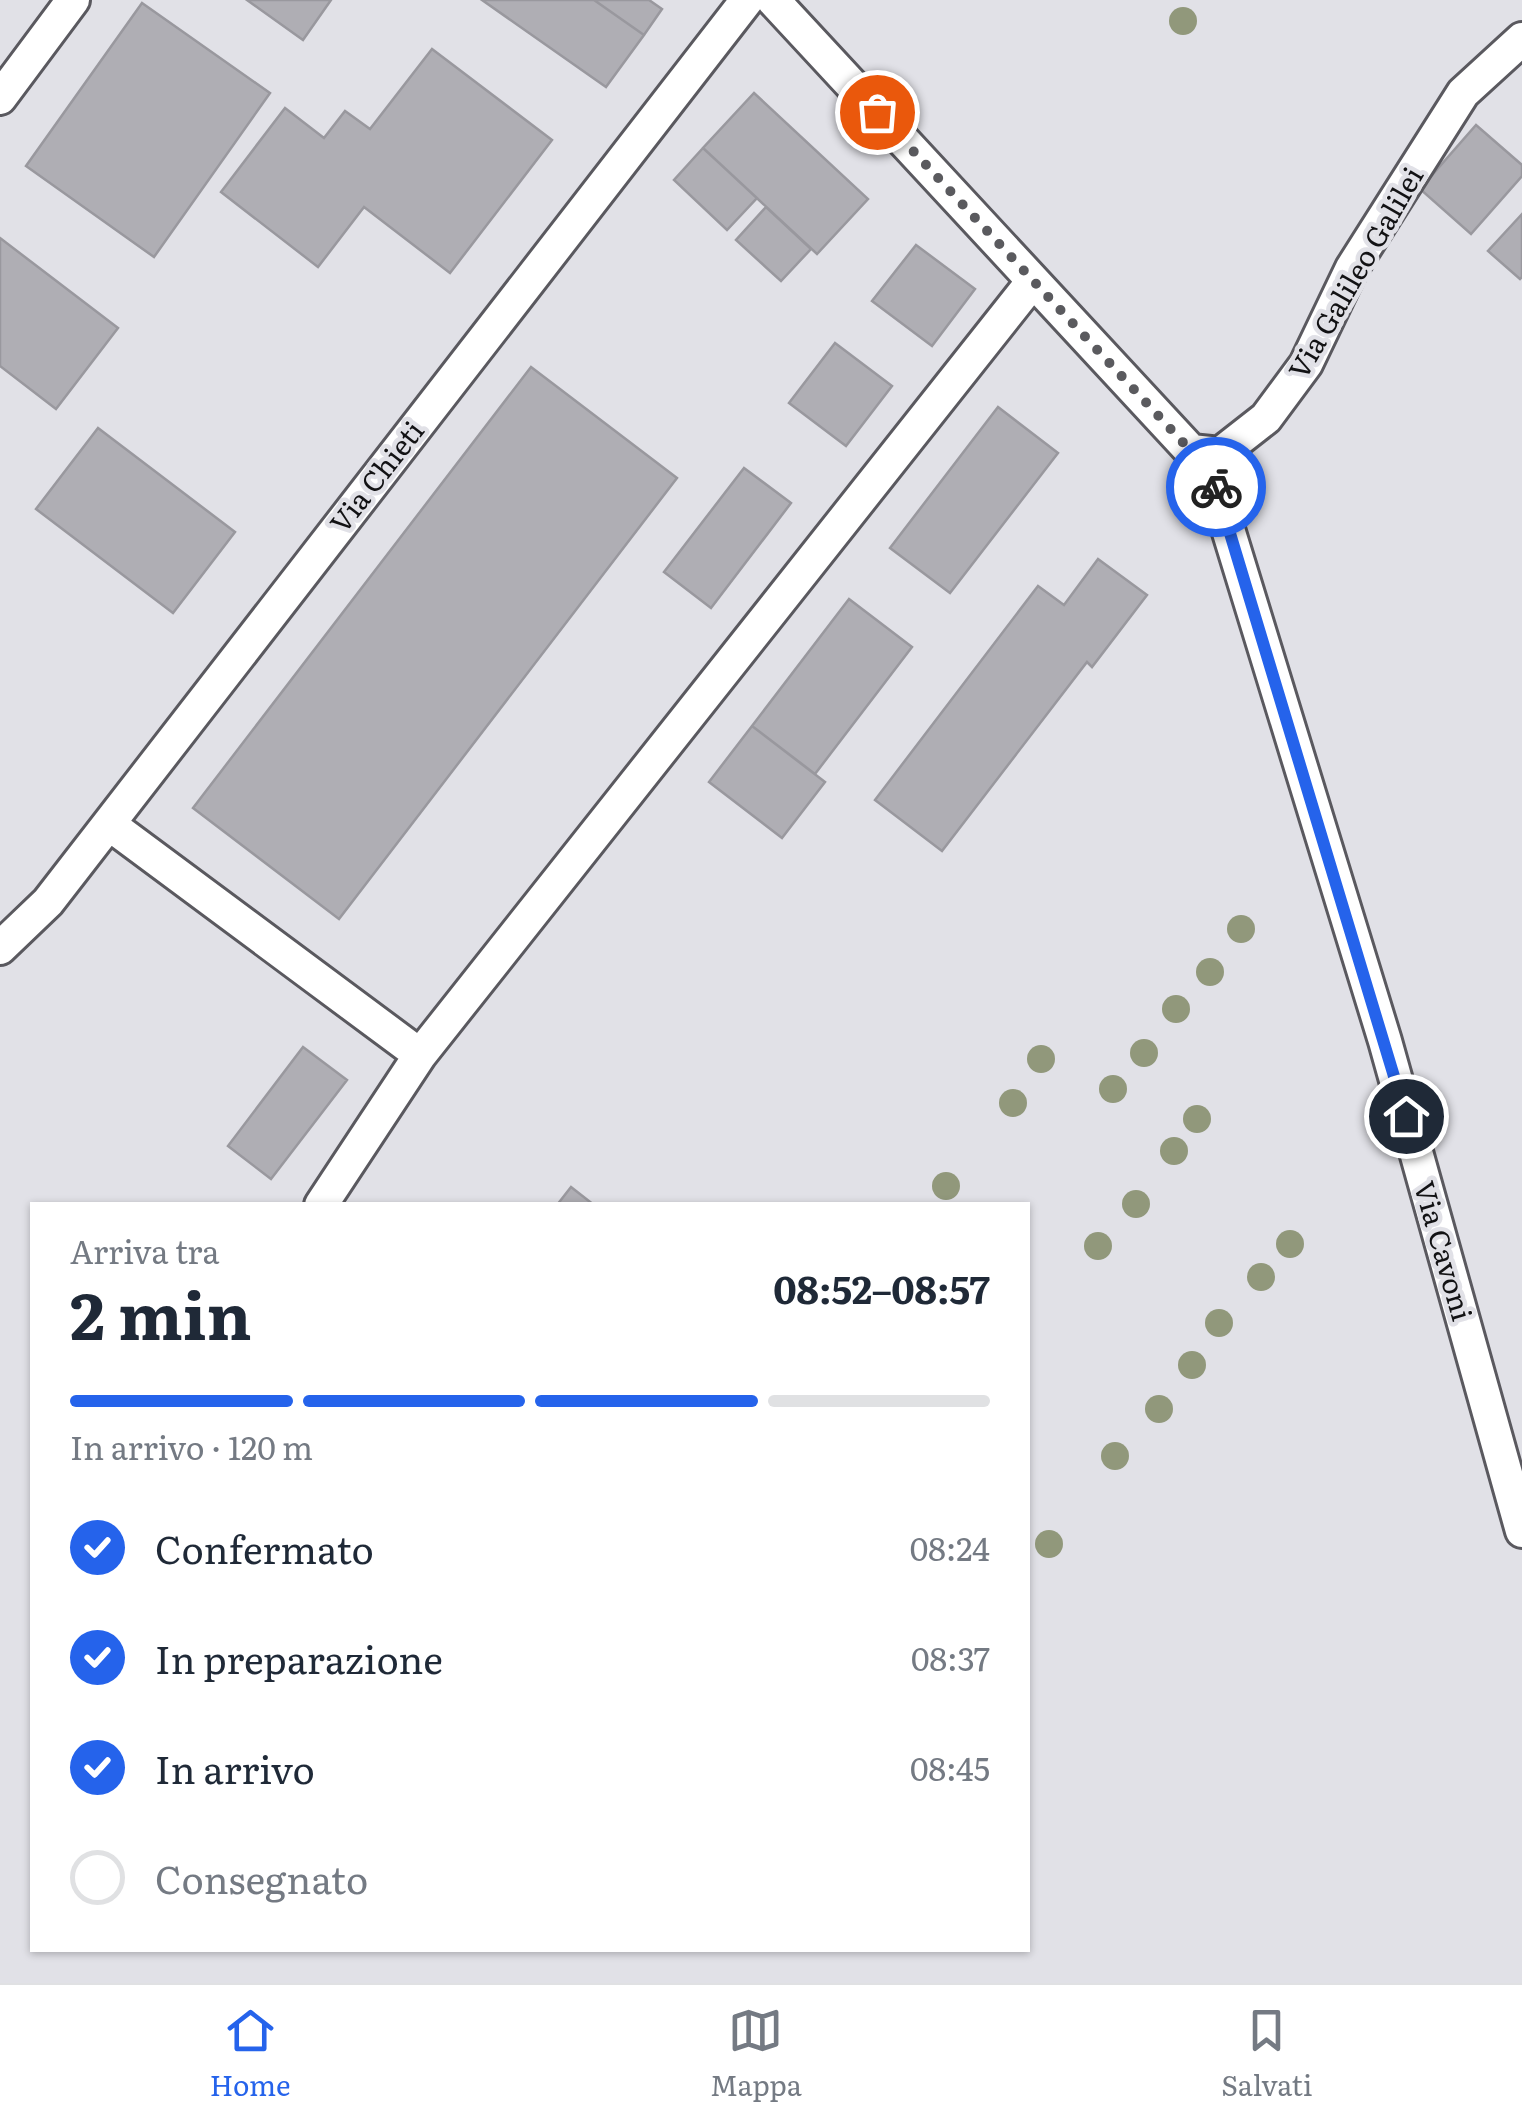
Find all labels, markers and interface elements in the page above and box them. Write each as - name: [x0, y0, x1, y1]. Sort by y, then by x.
- pin: [835, 70, 920, 155]
- icon: bag: [850, 85, 905, 140]
- street label: Via Galileo Galilei: [1276, 158, 1432, 386]
- street label: Via Chieti: [318, 411, 433, 541]
- courier: [1166, 437, 1266, 537]
- icon: bike: [1189, 460, 1244, 515]
- pin: [1364, 1074, 1449, 1159]
- icon: home: [1379, 1089, 1434, 1144]
- street label: Via Cavoni: [1405, 1176, 1485, 1325]
- text: Arriva tra: [70, 1226, 220, 1274]
- text: 08:52–08:57: [773, 1259, 990, 1316]
- text: 2 min: [70, 1263, 252, 1360]
- text: In arrivo · 120 m: [70, 1422, 313, 1470]
- text: Confermato: [155, 1519, 374, 1576]
- icon: check: [70, 1520, 125, 1575]
- text: 08:24: [910, 1523, 990, 1571]
- text: In preparazione: [155, 1629, 443, 1686]
- icon: check: [70, 1630, 125, 1685]
- text: 08:37: [911, 1633, 990, 1681]
- text: In arrivo: [155, 1739, 315, 1796]
- icon: check: [70, 1740, 125, 1795]
- text: 08:45: [910, 1743, 990, 1791]
- text: Consegnato: [155, 1849, 368, 1906]
- tab: Home: [210, 2003, 291, 2105]
- tab: Mappa: [710, 2003, 802, 2105]
- tab: Salvati: [1221, 2003, 1312, 2105]

